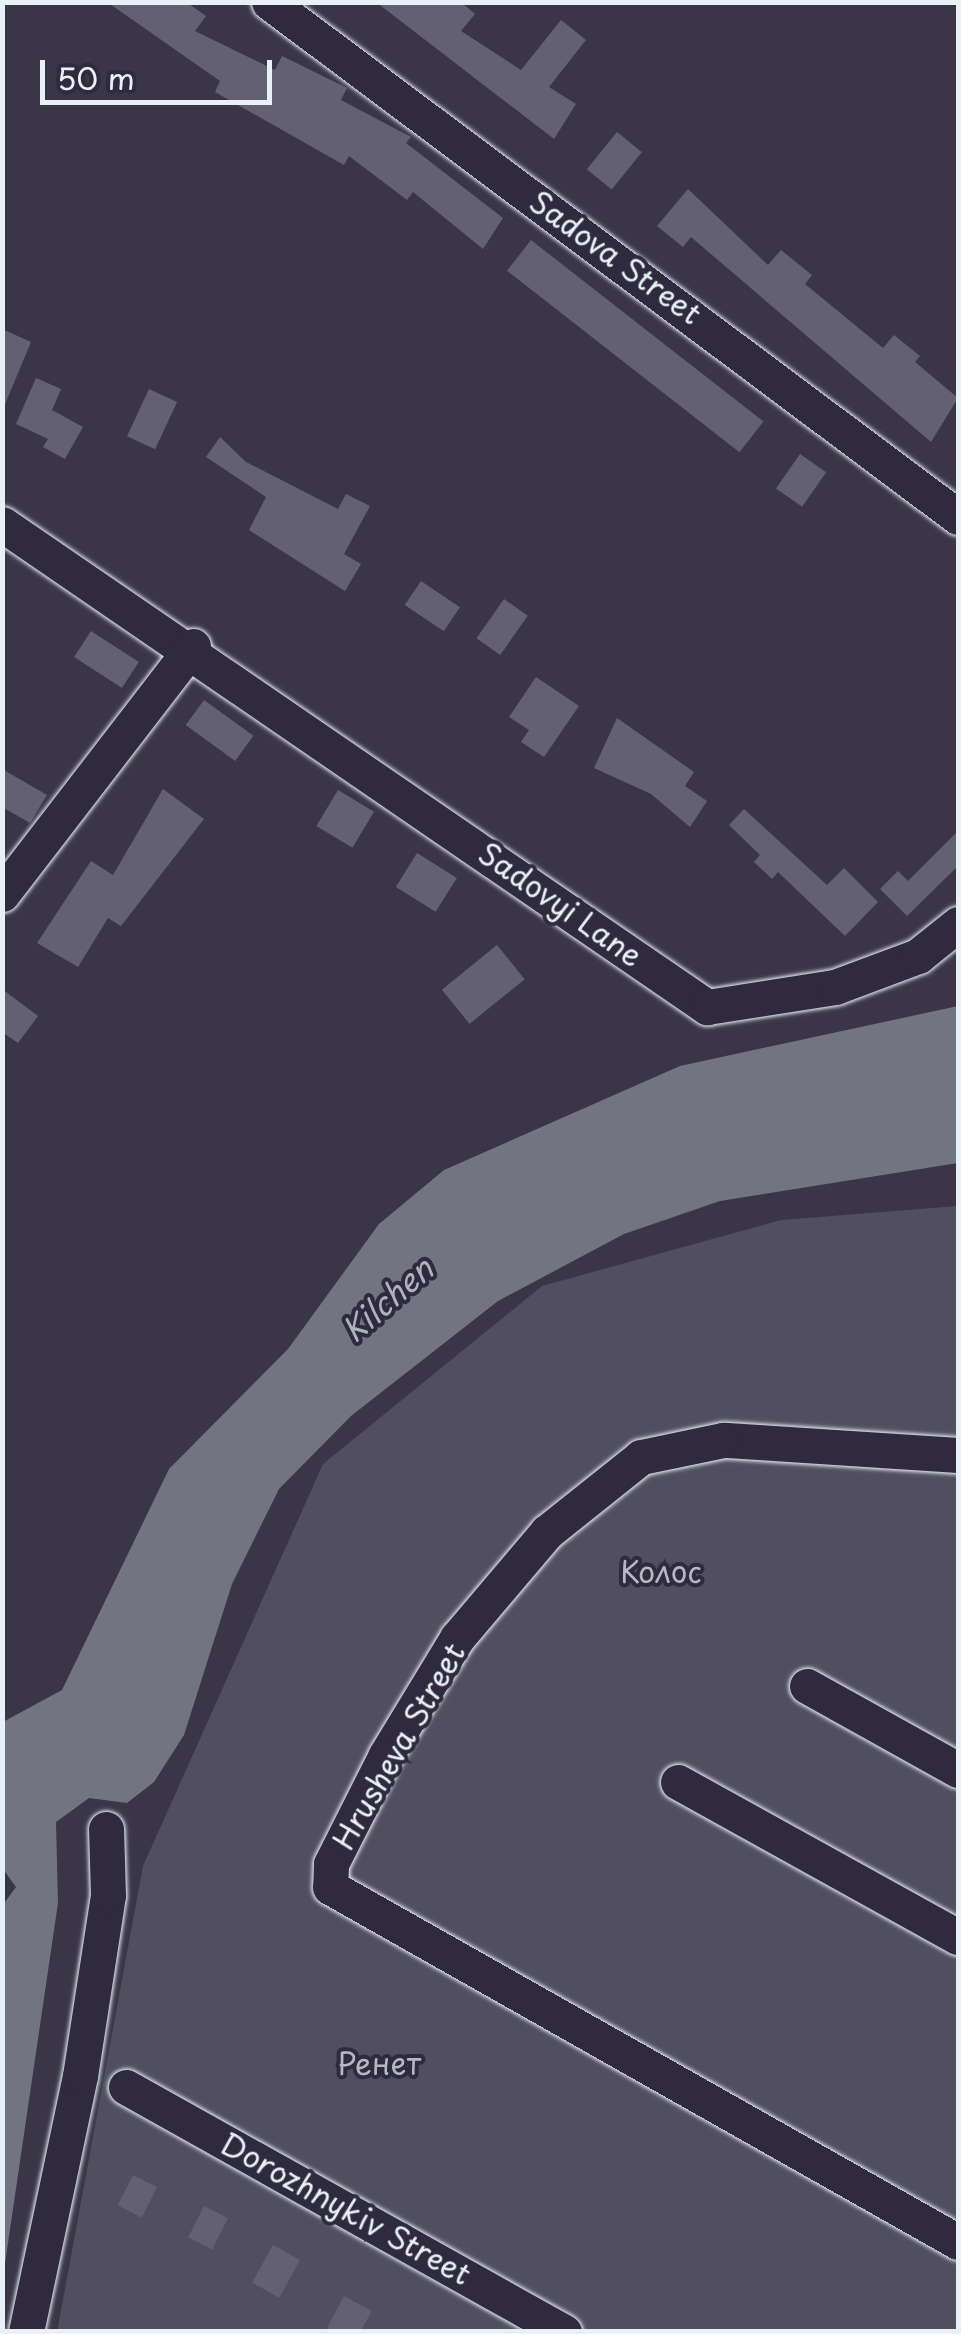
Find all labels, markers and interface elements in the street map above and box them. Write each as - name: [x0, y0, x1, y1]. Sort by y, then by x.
- scale bar: [45, 40, 278, 102]
- text: 50 m: [57, 55, 135, 100]
- street label: Sadova Street: [523, 182, 709, 332]
- street label: Sadovyi Lane: [472, 834, 650, 974]
- water label: Kilchen: [334, 1249, 440, 1349]
- park label: Колос: [620, 1553, 702, 1589]
- street label: Hrusheva Street: [324, 1636, 472, 1856]
- park label: Ренет: [337, 2045, 421, 2081]
- street label: Dorozhnykiv Street: [215, 2124, 477, 2292]

